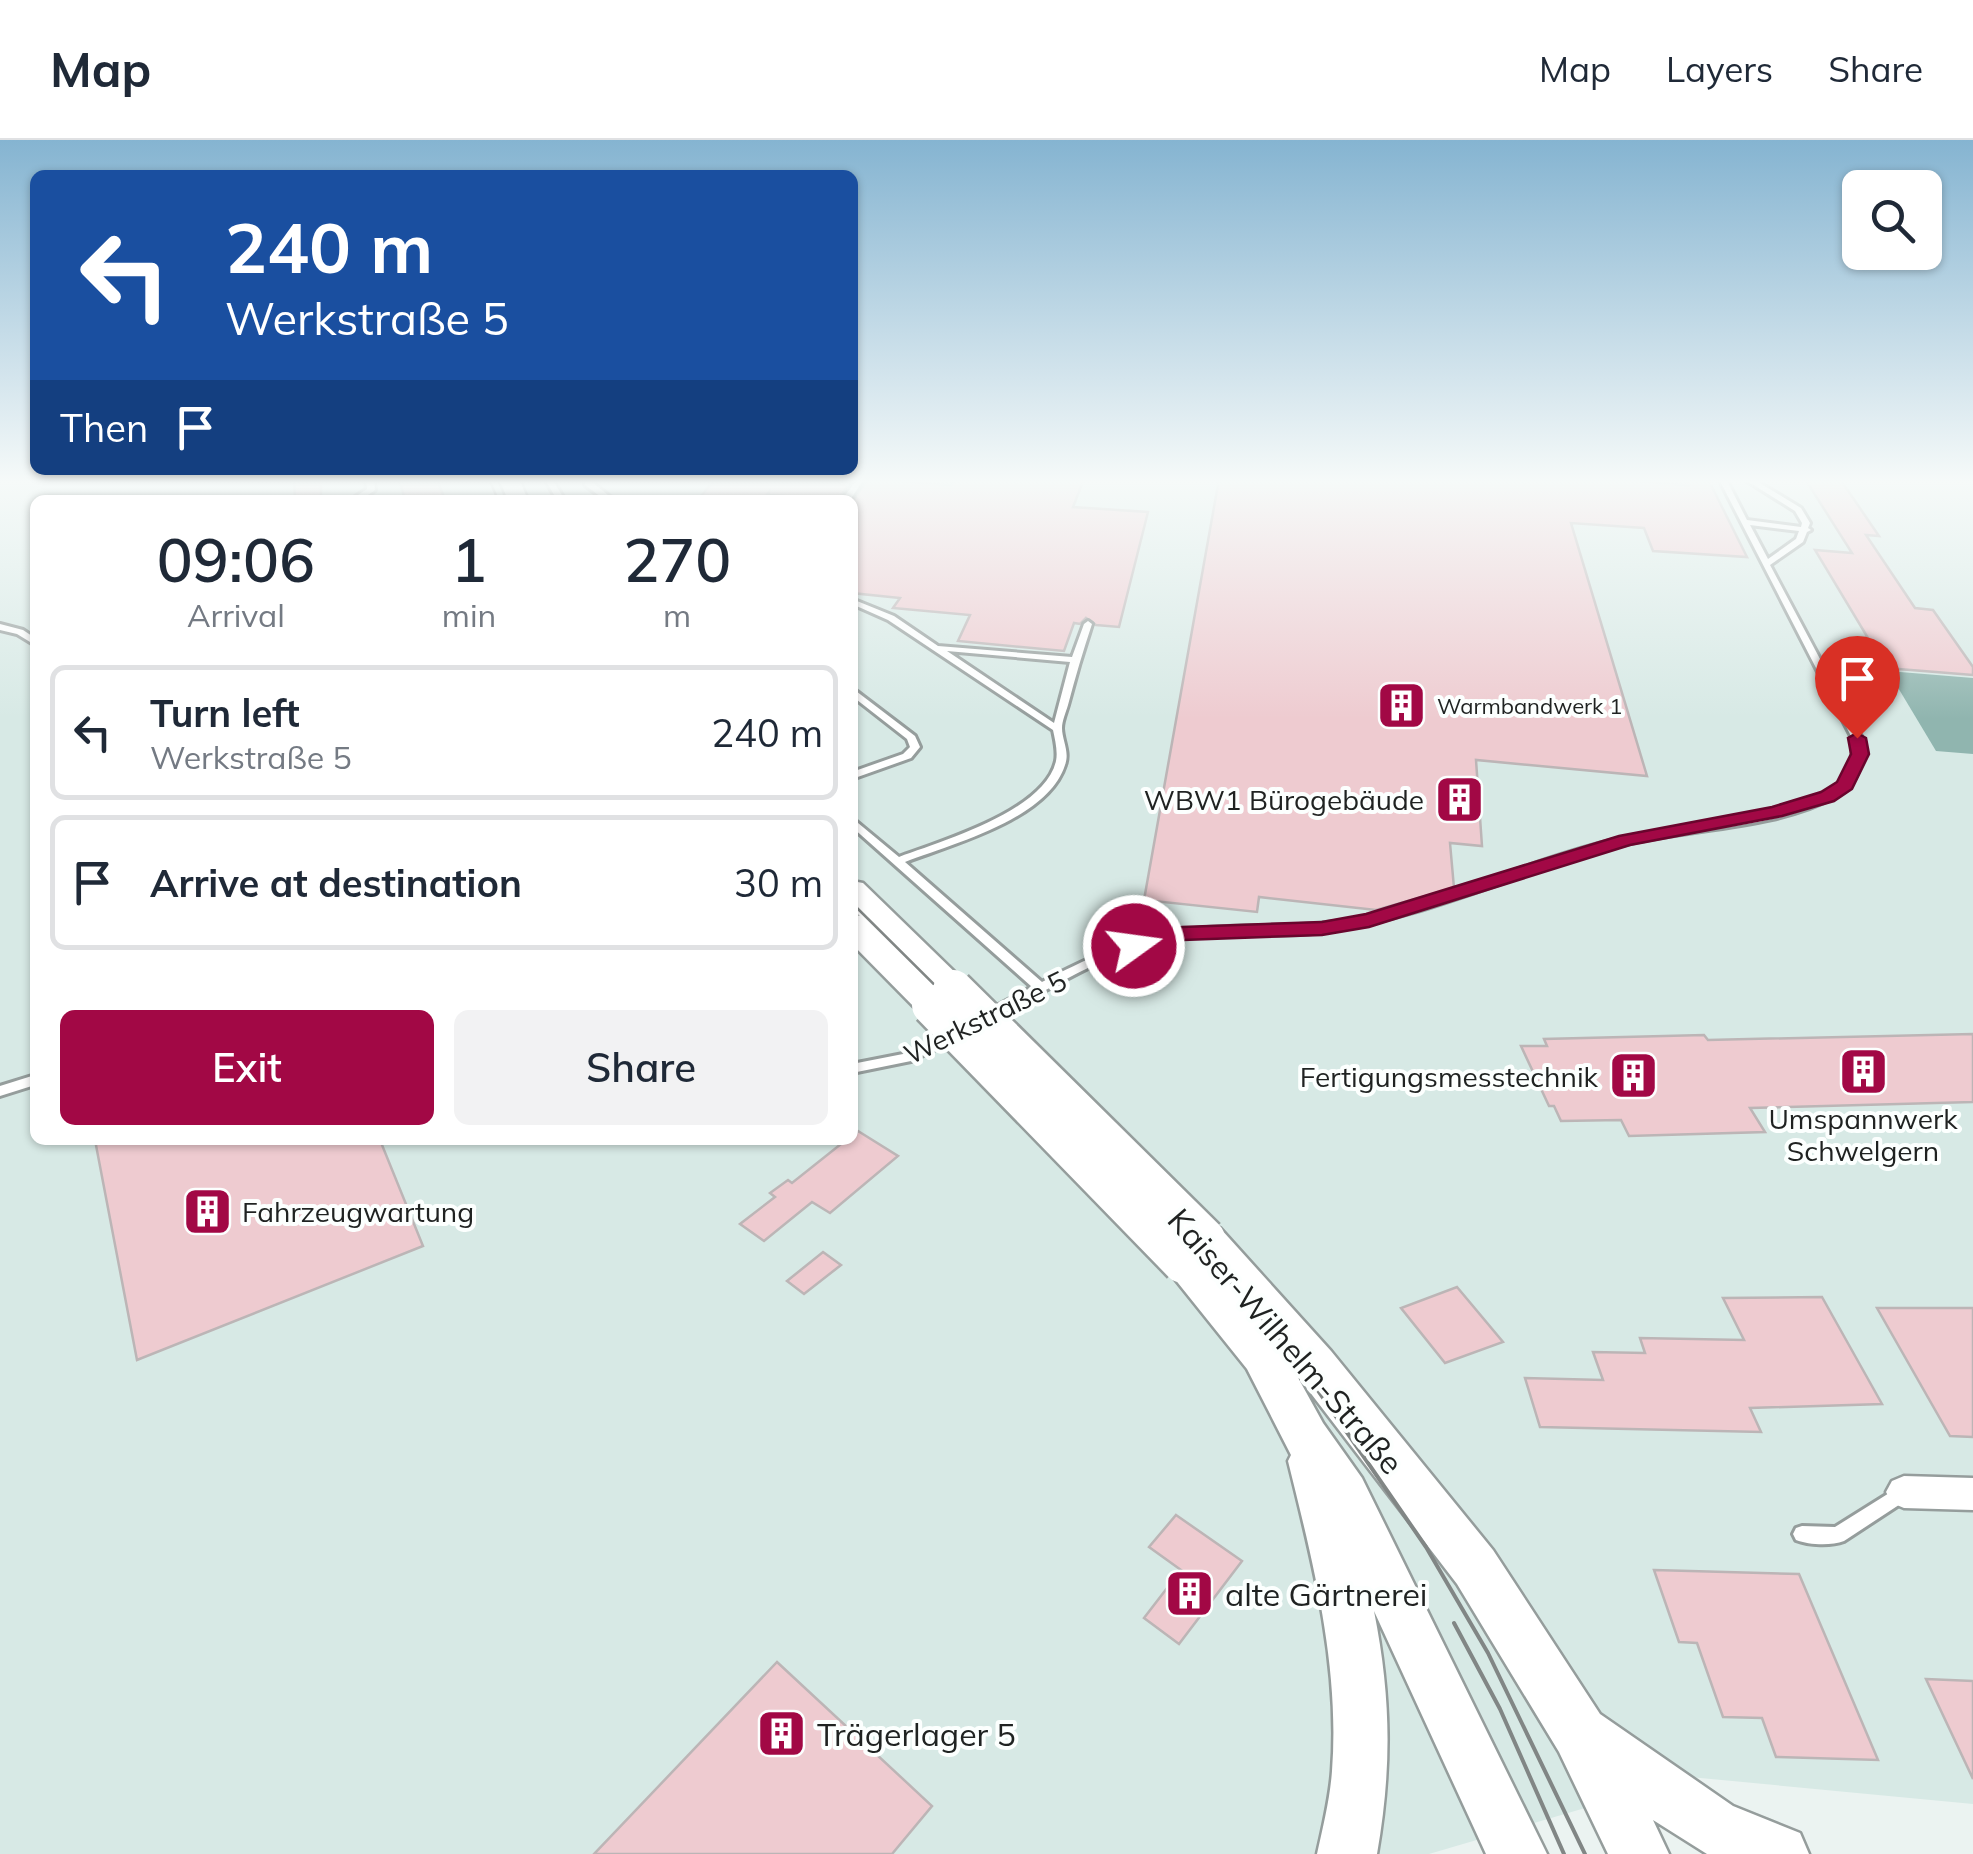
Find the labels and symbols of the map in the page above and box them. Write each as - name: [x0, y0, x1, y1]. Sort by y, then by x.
- pin: [1815, 636, 1900, 739]
- building icon: Warmbandwerk 1: [1376, 680, 1428, 732]
- place label: Warmbandwerk 1: [1437, 692, 1622, 720]
- building icon: WBW1 Bürogebäude: [1433, 773, 1485, 825]
- place label: WBW1 Bürogebäude: [1144, 782, 1424, 817]
- position arrow: [1082, 894, 1186, 998]
- street label: Werkstraße 5: [898, 963, 1072, 1071]
- building icon: Umspannwerk Schwelgern: [1837, 1045, 1889, 1097]
- building icon: Fertigungsmesstechnik: [1607, 1050, 1659, 1102]
- place label: Fertigungsmesstechnik: [1300, 1059, 1599, 1094]
- place label: Umspannwerk Schwelgern: [1768, 1101, 1958, 1168]
- building icon: Fahrzeugwartung: [181, 1185, 233, 1237]
- place label: Fahrzeugwartung: [242, 1194, 474, 1229]
- street label: Kaiser-Wilhelm-Straße: [1160, 1200, 1412, 1482]
- building icon: alte Gärtnerei: [1164, 1568, 1216, 1620]
- place label: alte Gärtnerei: [1225, 1574, 1427, 1614]
- building icon: Trägerlager 5: [756, 1708, 808, 1760]
- place label: Trägerlager 5: [817, 1714, 1016, 1754]

